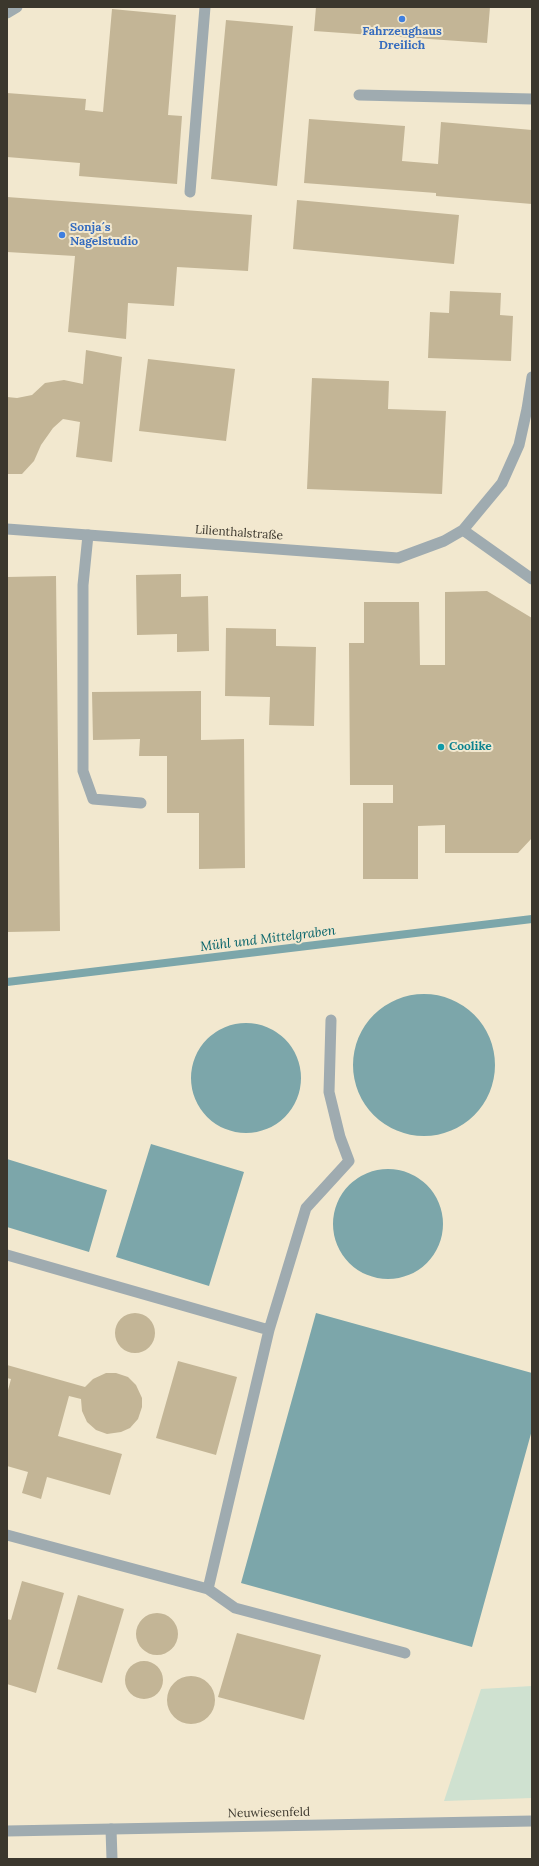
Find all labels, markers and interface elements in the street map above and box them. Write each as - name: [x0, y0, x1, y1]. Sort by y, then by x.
- marker: Fahrzeughaus Dreilich: [397, 14, 407, 24]
- place label: Fahrzeughaus Dreilich: [362, 25, 442, 53]
- place label: Sonja´s Nagelstudio: [70, 221, 138, 249]
- marker: Sonja´s Nagelstudio: [57, 230, 67, 240]
- street label: Lilienthalstraße: [195, 523, 283, 543]
- place label: Coolike: [449, 740, 492, 754]
- marker: Coolike: [436, 742, 446, 752]
- water label: Mühl und Mittelgraben: [199, 923, 337, 955]
- street label: Neuwiesenfeld: [228, 1805, 310, 1821]

